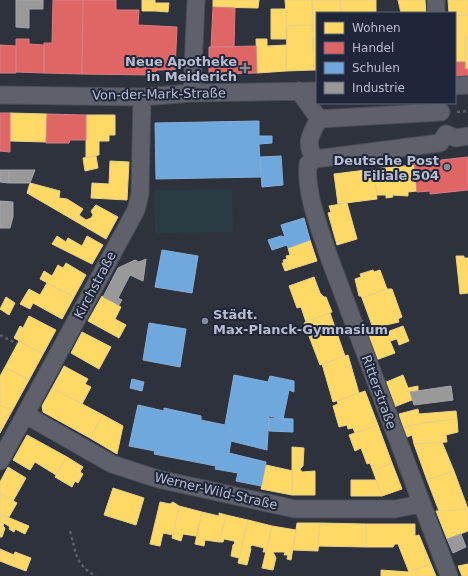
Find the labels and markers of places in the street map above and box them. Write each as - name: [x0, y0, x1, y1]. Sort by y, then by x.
- place label: Neue Apotheke in Meiderich: [125, 54, 237, 84]
- marker: Neue Apotheke in Meiderich: [240, 63, 250, 73]
- place label: Deutsche Post Filiale 504: [333, 153, 439, 183]
- marker: Deutsche Post Filiale 504: [442, 162, 452, 172]
- place label: Städt. Max-Planck-Gymnasium: [213, 307, 388, 337]
- marker: Städt. Max-Planck-Gymnasium: [200, 316, 210, 326]

